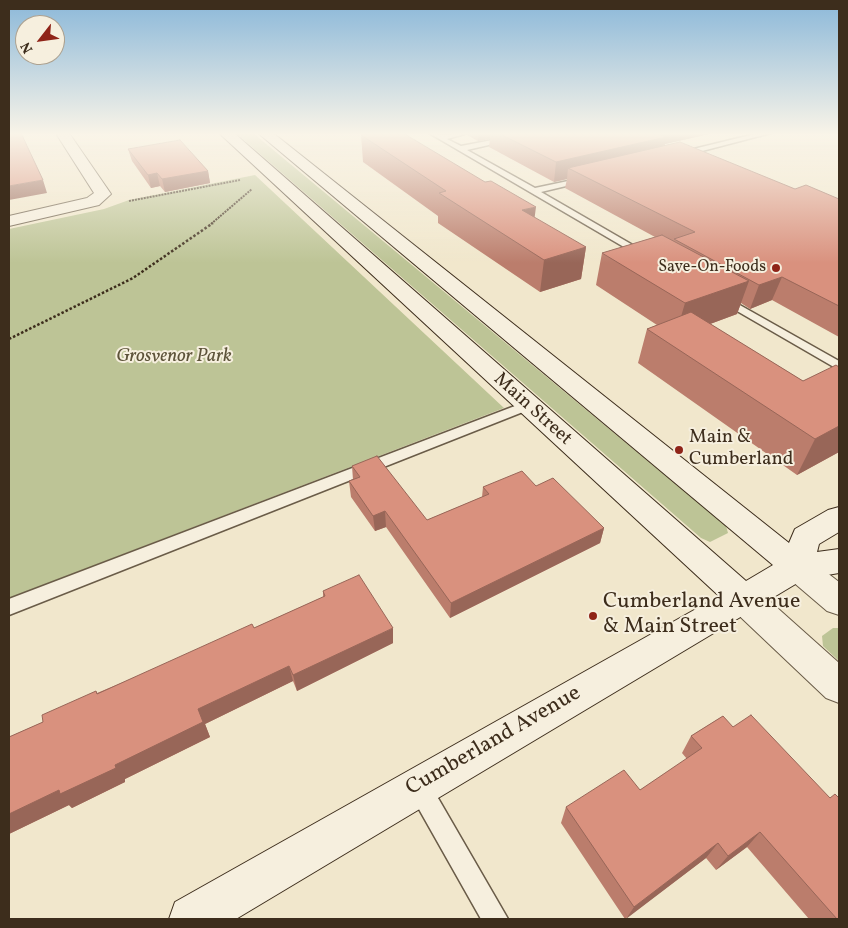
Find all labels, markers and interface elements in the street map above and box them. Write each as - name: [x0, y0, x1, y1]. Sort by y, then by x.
- north arrow: [15, 15, 65, 65]
- text: N: [17, 38, 38, 56]
- place label: Save-On-Foods: [658, 258, 766, 278]
- marker: Save-On-Foods: [770, 262, 782, 274]
- park label: Grosvenor Park: [116, 347, 232, 369]
- street label: Main Street: [488, 369, 576, 451]
- place label: Main & Cumberland: [689, 428, 793, 472]
- marker: Main & Cumberland: [673, 444, 685, 456]
- place label: Cumberland Avenue & Main Street: [603, 590, 800, 641]
- marker: Cumberland Avenue & Main Street: [587, 610, 599, 622]
- street label: Cumberland Avenue: [402, 681, 586, 803]

